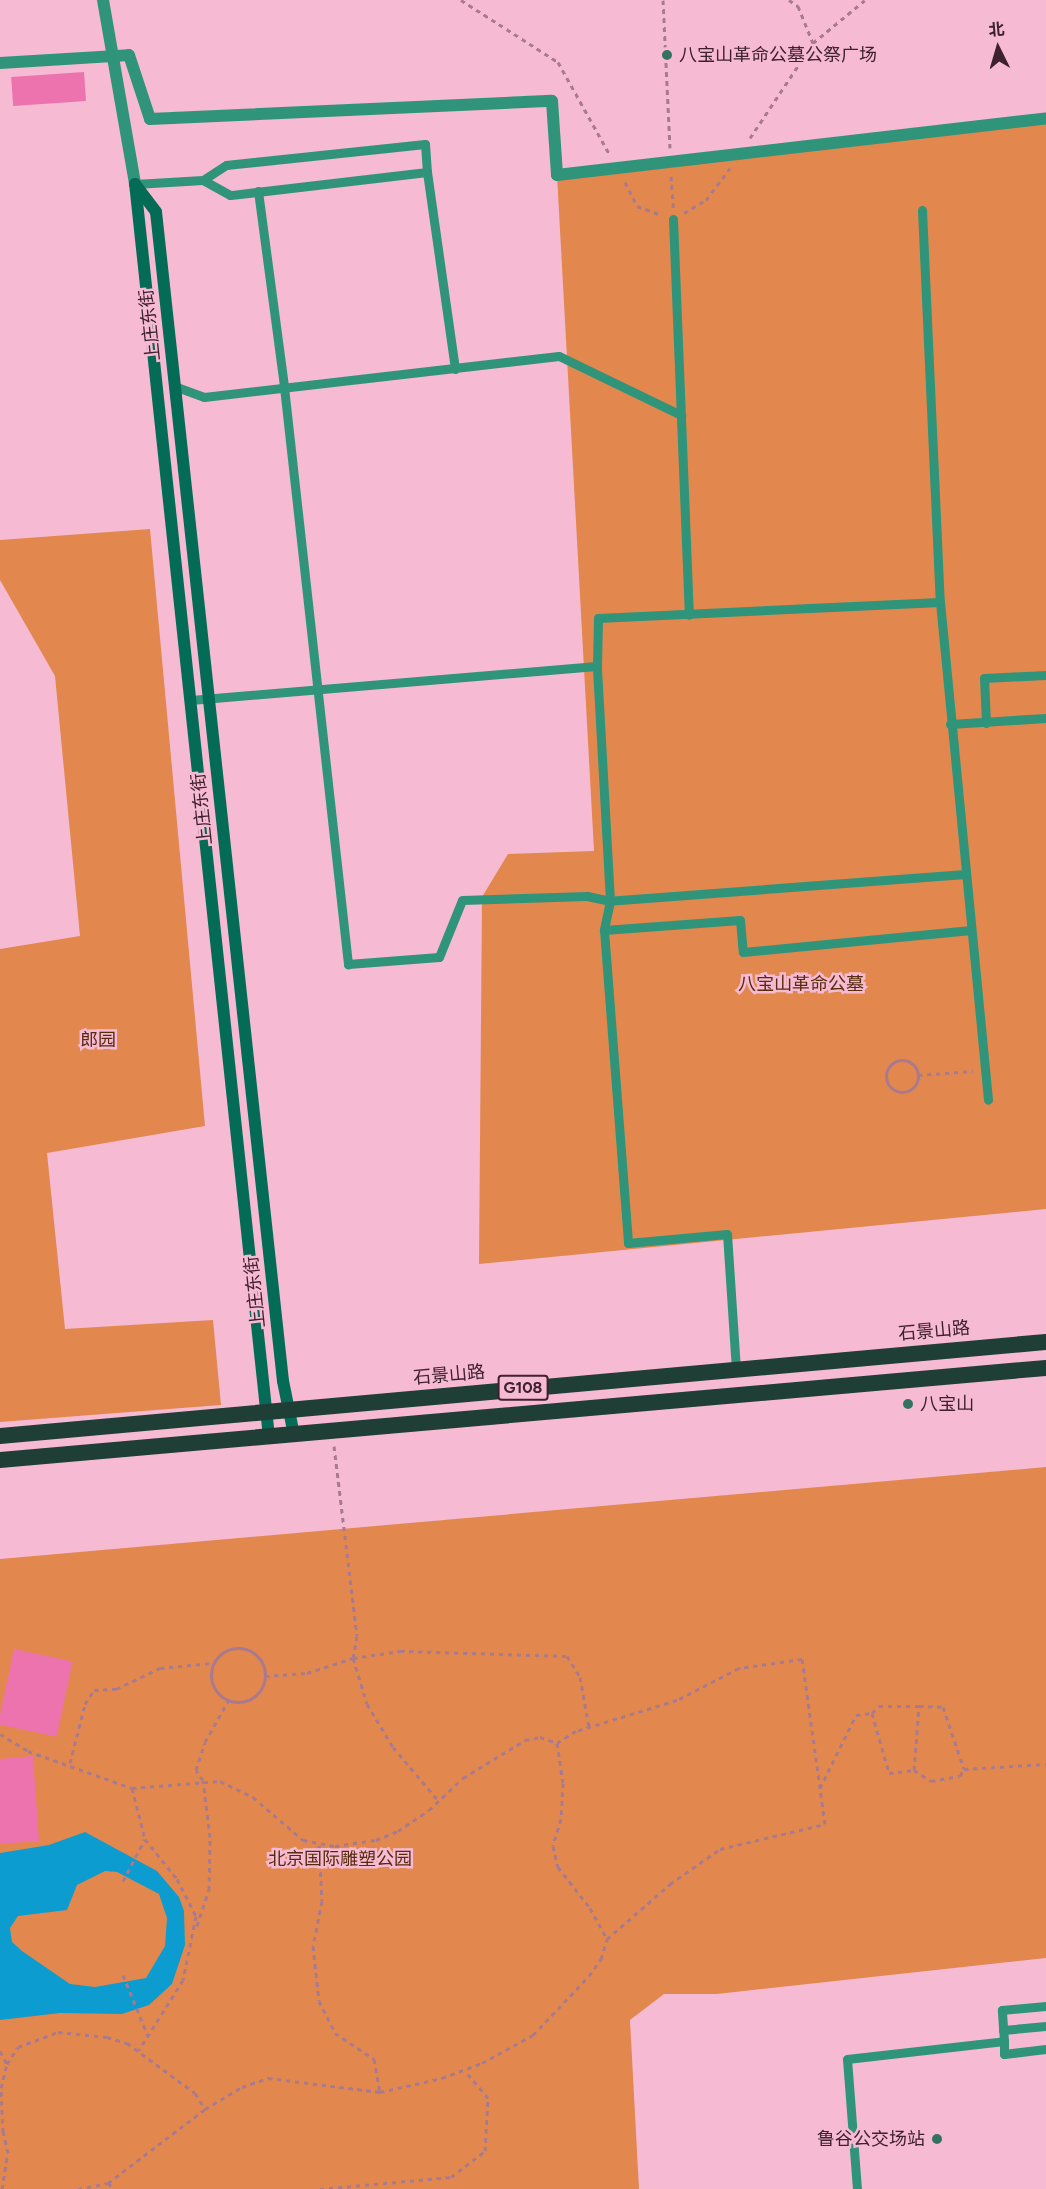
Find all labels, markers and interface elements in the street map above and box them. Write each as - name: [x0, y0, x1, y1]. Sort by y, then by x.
- north arrow: [968, 18, 1028, 78]
- text: 北: [988, 19, 1005, 40]
- place label: 八宝山革命公墓公祭广场: [679, 44, 877, 66]
- marker: 八宝山革命公墓公祭广场: [660, 48, 674, 62]
- street label: 上庄东街: [135, 288, 165, 362]
- street label: 上庄东街: [187, 772, 217, 846]
- park label: 八宝山革命公墓: [738, 973, 864, 995]
- park label: 郎园: [80, 1029, 116, 1051]
- street label: 上庄东街: [240, 1255, 270, 1329]
- street label: 石景山路: [897, 1317, 971, 1345]
- street label: 石景山路: [412, 1361, 486, 1389]
- road number: G108: [498, 1375, 548, 1401]
- place label: 八宝山: [920, 1393, 974, 1415]
- marker: 八宝山: [901, 1397, 915, 1411]
- park label: 北京国际雕塑公园: [268, 1848, 412, 1870]
- place label: 鲁谷公交场站: [817, 2128, 925, 2150]
- marker: 鲁谷公交场站: [930, 2132, 944, 2146]

